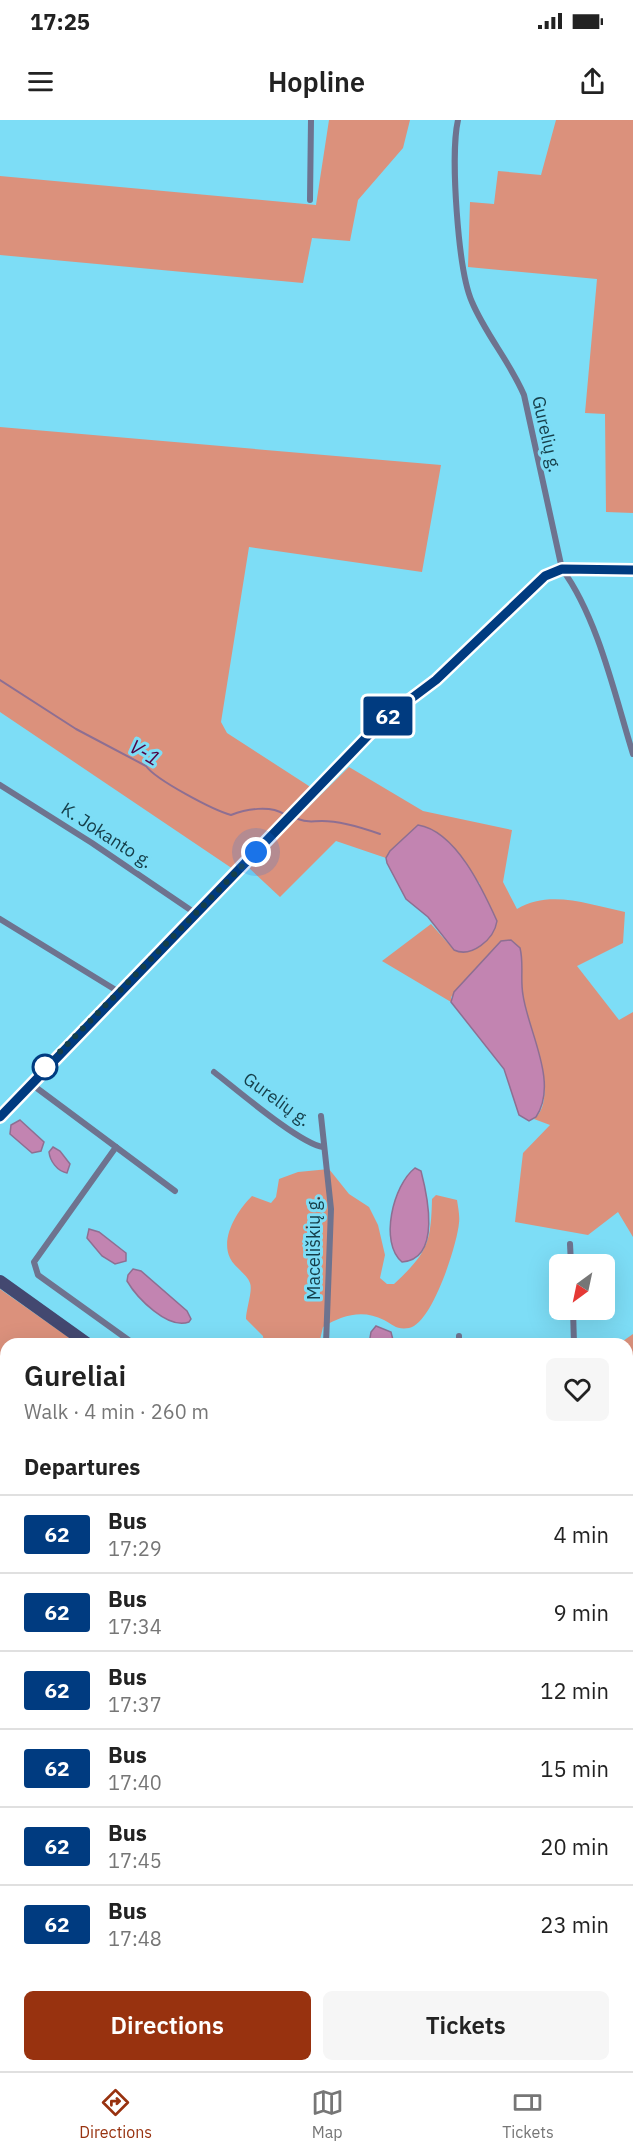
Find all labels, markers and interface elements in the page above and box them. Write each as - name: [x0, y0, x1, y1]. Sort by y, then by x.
- text: 17:25: [30, 7, 90, 36]
- text: Hopline: [268, 64, 365, 99]
- icon: menu: [24, 65, 57, 98]
- icon: share: [576, 65, 609, 98]
- street label: Gurelių g.: [527, 394, 567, 474]
- line badge: 62: [361, 696, 415, 736]
- text: 62: [375, 702, 401, 730]
- water label: V-1: [125, 732, 165, 772]
- street label: K. Jokanto g.: [57, 797, 157, 873]
- your location: [241, 837, 271, 867]
- unlabelled marker: [32, 1054, 58, 1080]
- street label: Gurelių g.: [239, 1067, 315, 1131]
- street label: Maceliškių g.: [302, 1196, 325, 1300]
- north arrow: [549, 1254, 615, 1320]
- map controls: [549, 1254, 615, 1320]
- text: Gureliai: [24, 1357, 126, 1394]
- button: heart: [546, 1358, 609, 1421]
- text: Walk · 4 min · 260 m: [24, 1398, 209, 1425]
- text: Departures: [24, 1452, 140, 1481]
- text: Bus: [108, 1506, 147, 1535]
- text: 62: [44, 1520, 70, 1548]
- text: 4 min: [553, 1520, 609, 1549]
- text: 17:29: [108, 1535, 162, 1562]
- text: Bus: [108, 1584, 147, 1613]
- text: 62: [44, 1598, 70, 1626]
- text: 9 min: [553, 1598, 609, 1627]
- text: 17:34: [108, 1613, 162, 1640]
- text: Bus: [108, 1662, 147, 1691]
- text: 62: [44, 1676, 70, 1704]
- text: 12 min: [540, 1676, 609, 1705]
- text: 17:37: [108, 1691, 162, 1718]
- text: Bus: [108, 1740, 147, 1769]
- text: 62: [44, 1754, 70, 1782]
- text: 15 min: [540, 1754, 609, 1783]
- text: 17:40: [108, 1769, 162, 1796]
- text: Bus: [108, 1818, 147, 1847]
- text: 62: [44, 1832, 70, 1860]
- text: 20 min: [540, 1832, 609, 1861]
- text: 17:45: [108, 1847, 162, 1874]
- text: Bus: [108, 1896, 147, 1925]
- text: 62: [44, 1910, 70, 1938]
- text: 23 min: [540, 1910, 609, 1939]
- text: 17:48: [108, 1925, 162, 1952]
- button: Directions: [24, 1991, 311, 2060]
- button: Tickets: [323, 1991, 609, 2060]
- tab: Directions: [79, 2086, 152, 2142]
- tab: Map: [311, 2086, 344, 2142]
- tab: Tickets: [502, 2086, 554, 2142]

